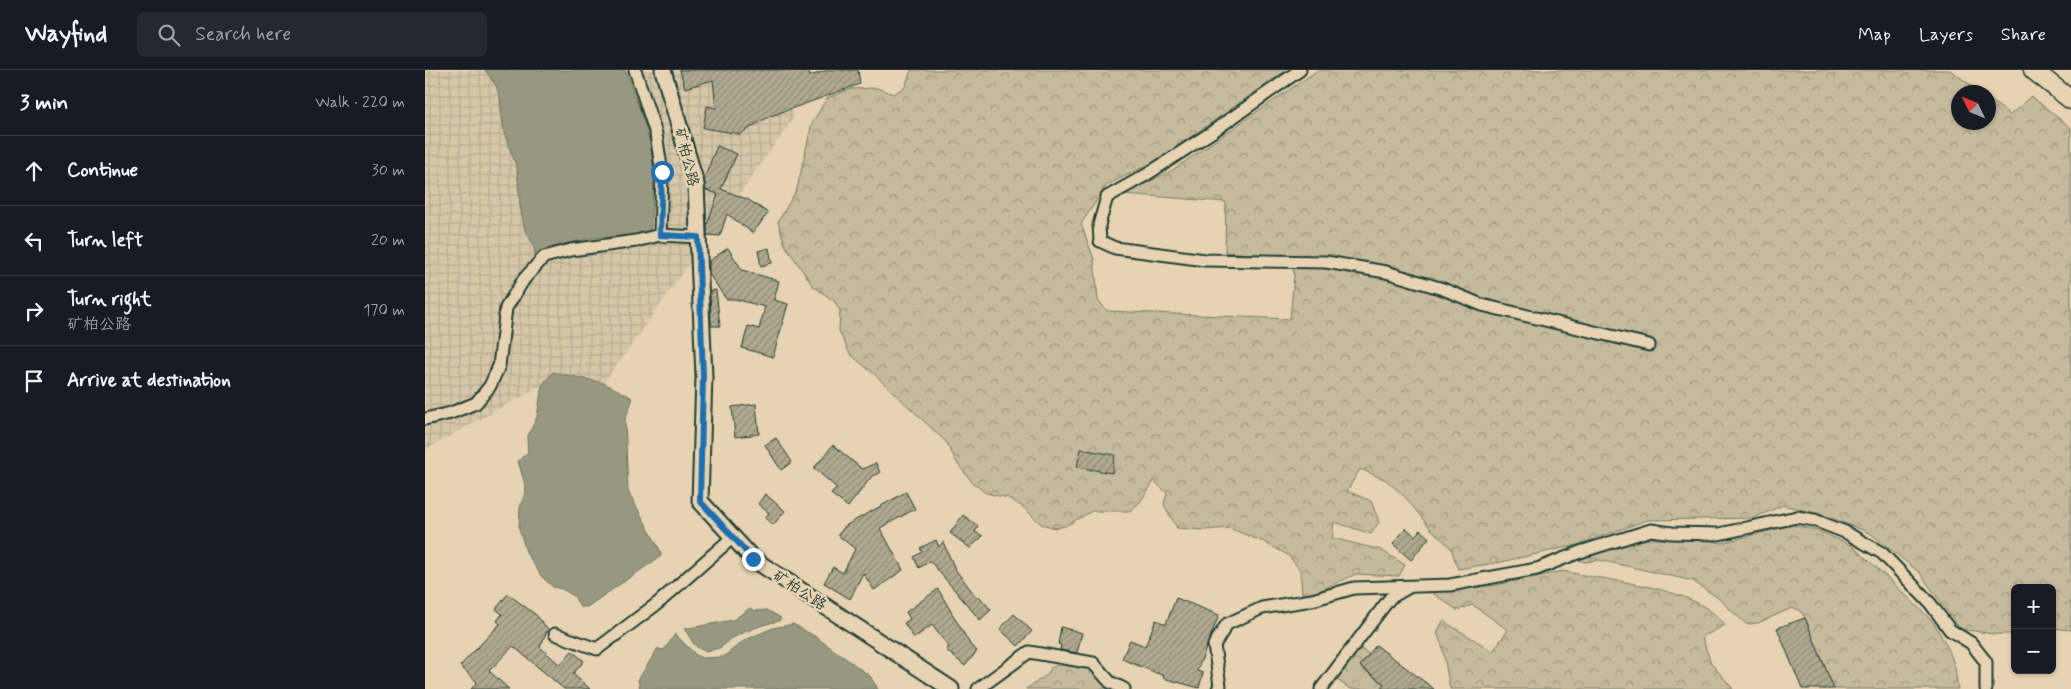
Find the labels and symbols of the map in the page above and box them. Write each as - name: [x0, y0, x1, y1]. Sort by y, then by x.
- north arrow: [1951, 85, 1996, 130]
- street label: 矿柏公路: [669, 126, 703, 189]
- route start: [651, 161, 674, 184]
- route end: [742, 548, 765, 571]
- street label: 矿柏公路: [769, 566, 830, 616]

